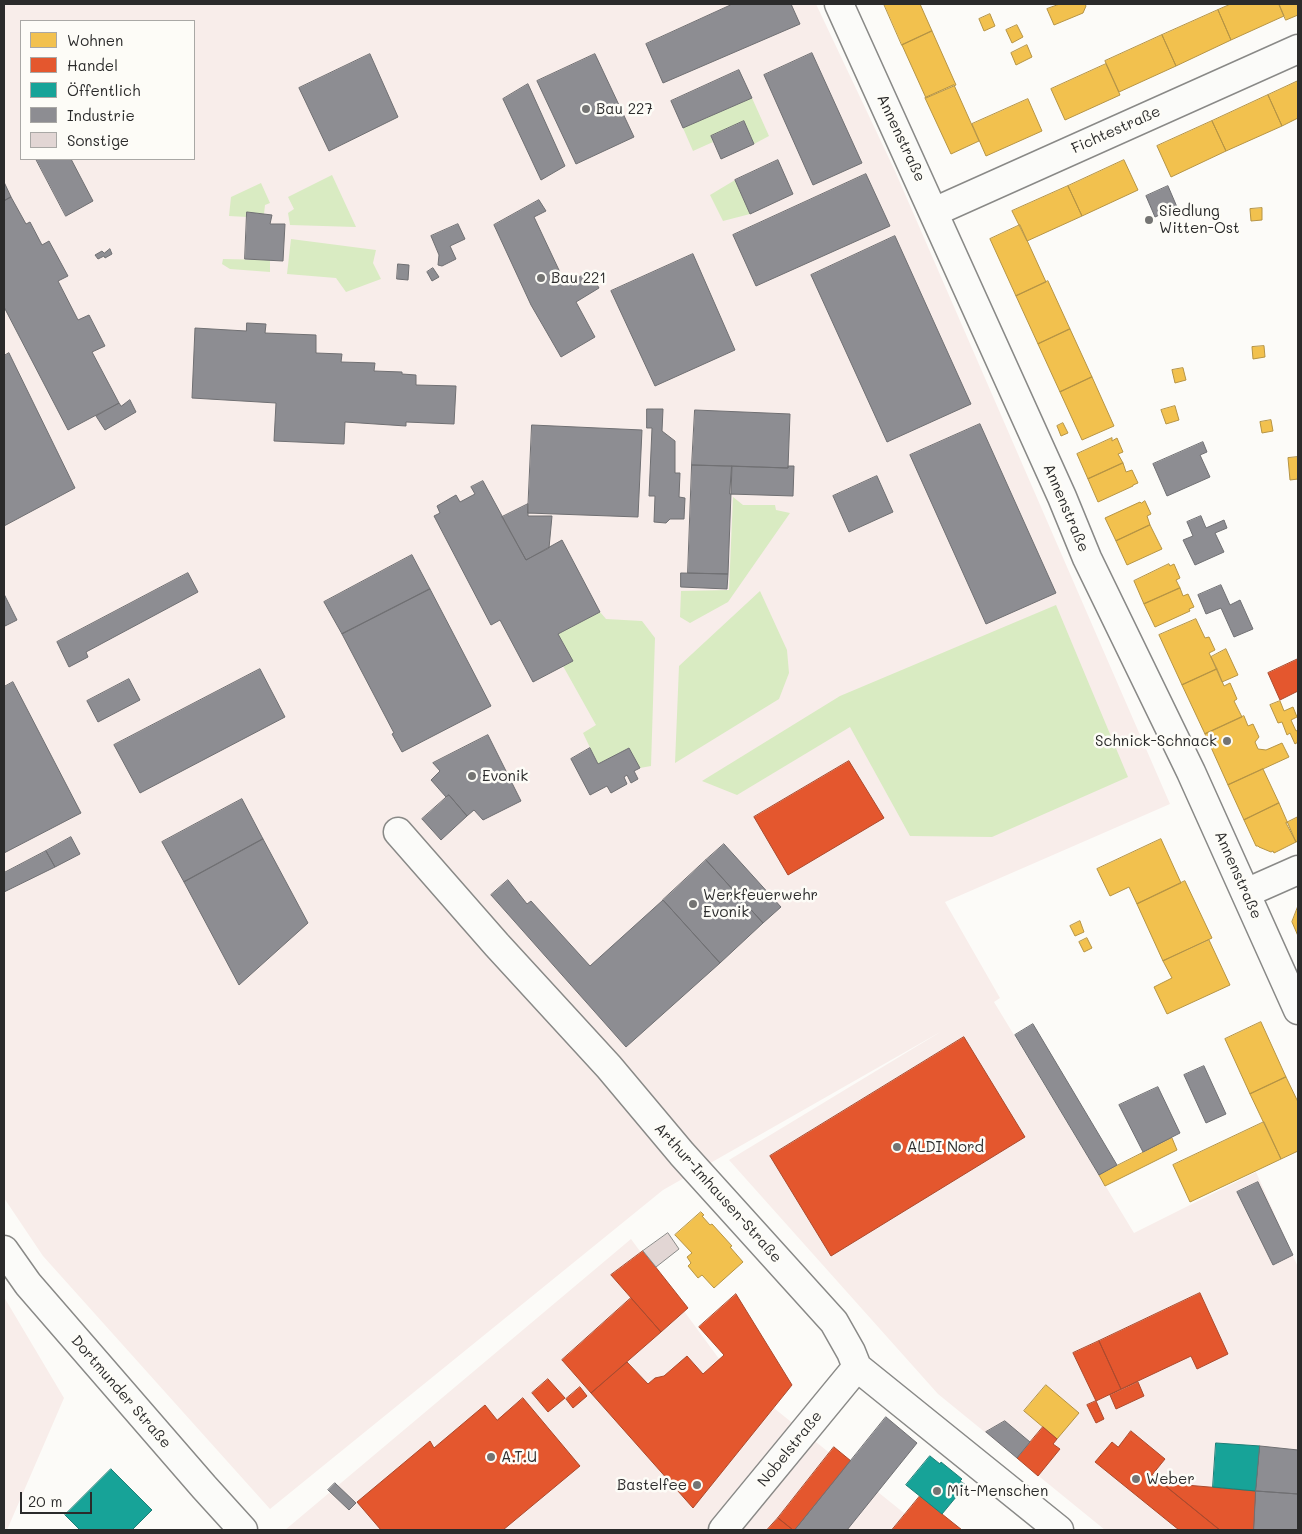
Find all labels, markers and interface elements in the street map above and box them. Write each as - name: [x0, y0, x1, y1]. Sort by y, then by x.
- legend: [20, 20, 195, 160]
- text: Wohnen: [67, 30, 123, 50]
- text: Handel: [67, 55, 118, 75]
- text: Öffentlich: [67, 80, 140, 100]
- street label: Annenstraße: [873, 92, 929, 184]
- place label: Bau 227: [596, 100, 653, 118]
- street label: Fichtestraße: [1069, 102, 1163, 158]
- marker: Bau 227: [580, 103, 592, 115]
- text: Industrie: [67, 105, 135, 125]
- text: Sonstige: [67, 130, 129, 150]
- place label: Siedlung Witten-Ost: [1159, 202, 1240, 237]
- marker: Siedlung Witten-Ost: [1143, 214, 1155, 226]
- place label: Bau 221: [551, 269, 606, 287]
- marker: Bau 221: [535, 272, 547, 284]
- street label: Annenstraße: [1039, 461, 1093, 555]
- place label: Schnick-Schnack: [1095, 732, 1217, 750]
- marker: Schnick-Schnack: [1221, 735, 1233, 747]
- place label: Evonik: [482, 767, 528, 785]
- marker: Evonik: [466, 770, 478, 782]
- street label: Annenstraße: [1211, 828, 1265, 922]
- place label: Werkfeuerwehr Evonik: [703, 886, 818, 921]
- marker: Werkfeuerwehr Evonik: [687, 898, 699, 910]
- street label: Arthur-Imhausen-Straße: [651, 1120, 785, 1266]
- place label: ALDI Nord: [907, 1138, 984, 1156]
- marker: ALDI Nord: [891, 1141, 903, 1153]
- street label: Dortmunder Straße: [67, 1332, 175, 1452]
- street label: Nobelstraße: [754, 1408, 826, 1490]
- place label: A.T.U: [501, 1448, 537, 1466]
- marker: A.T.U: [485, 1451, 497, 1463]
- place label: Weber: [1146, 1470, 1195, 1488]
- marker: Weber: [1130, 1473, 1142, 1485]
- place label: Bastelfee: [617, 1476, 687, 1494]
- marker: Bastelfee: [691, 1479, 703, 1491]
- scale bar: [22, 1482, 95, 1514]
- place label: Mit-Menschen: [947, 1482, 1048, 1500]
- marker: Mit-Menschen: [931, 1485, 943, 1497]
- text: 20 m: [28, 1491, 62, 1511]

